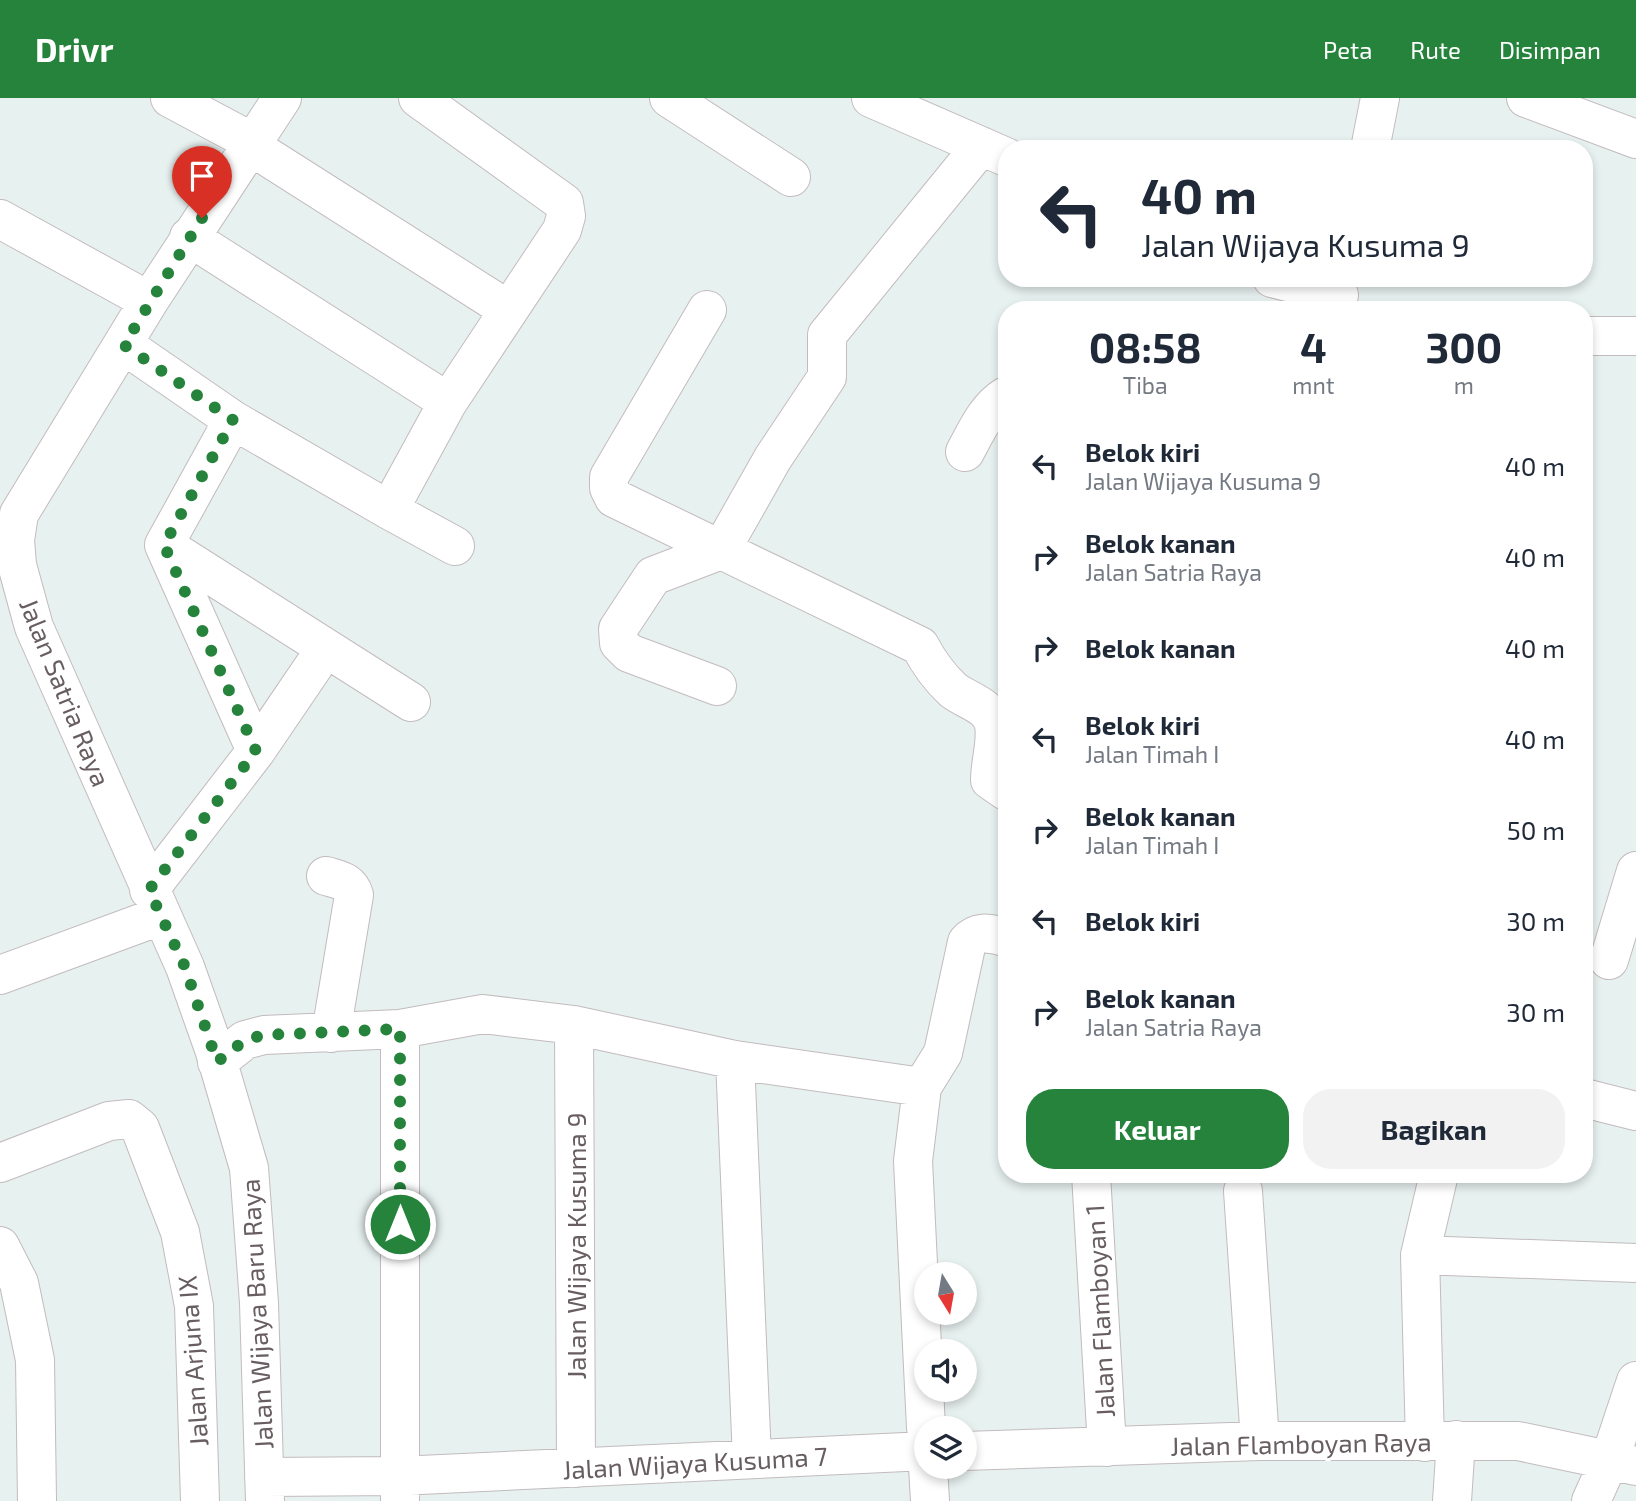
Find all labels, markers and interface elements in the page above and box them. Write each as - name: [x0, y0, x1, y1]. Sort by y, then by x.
- text: Drivr: [35, 29, 114, 69]
- text: Peta: [1323, 35, 1372, 64]
- text: Rute: [1410, 35, 1461, 64]
- text: Disimpan: [1499, 35, 1601, 64]
- pin: [172, 146, 232, 218]
- icon: arrive: [183, 157, 221, 195]
- text: 40 m: [1141, 165, 1257, 224]
- icon: left: [1026, 168, 1117, 259]
- text: Jalan Wijaya Kusuma 9: [1141, 225, 1470, 263]
- text: 08:58: [1089, 321, 1202, 371]
- text: 4: [1300, 321, 1327, 371]
- text: 300: [1425, 321, 1502, 371]
- text: Tiba: [1123, 371, 1168, 399]
- text: mnt: [1292, 371, 1335, 399]
- text: m: [1454, 371, 1474, 399]
- text: Belok kiri: [1085, 436, 1200, 467]
- icon: left: [1026, 447, 1064, 485]
- text: 40 m: [1505, 450, 1565, 481]
- text: Jalan Wijaya Kusuma 9: [1085, 467, 1321, 495]
- text: Belok kanan: [1085, 527, 1236, 558]
- icon: right: [1026, 538, 1064, 576]
- text: 40 m: [1505, 541, 1565, 572]
- text: Jalan Satria Raya: [1085, 558, 1262, 586]
- street label: Jalan Satria Raya: [14, 593, 118, 791]
- icon: right: [1026, 629, 1064, 667]
- text: Belok kanan: [1085, 632, 1236, 663]
- text: 40 m: [1505, 632, 1565, 663]
- text: Belok kiri: [1085, 709, 1200, 740]
- icon: left: [1026, 720, 1064, 758]
- text: 40 m: [1505, 723, 1565, 754]
- text: Jalan Timah I: [1085, 740, 1219, 768]
- text: Belok kanan: [1085, 800, 1236, 831]
- icon: right: [1026, 811, 1064, 849]
- text: 50 m: [1507, 814, 1565, 845]
- text: Jalan Timah I: [1085, 831, 1219, 859]
- icon: left: [1026, 902, 1064, 940]
- text: Belok kiri: [1085, 905, 1200, 936]
- text: 30 m: [1506, 905, 1565, 936]
- text: Belok kanan: [1085, 982, 1236, 1013]
- icon: right: [1026, 993, 1064, 1031]
- text: 30 m: [1506, 996, 1565, 1027]
- text: Jalan Satria Raya: [1085, 1013, 1262, 1041]
- button: Keluar: [1026, 1089, 1289, 1169]
- button: Bagikan: [1303, 1089, 1565, 1169]
- street label: Jalan Wijaya Kusuma 9: [560, 1112, 591, 1380]
- street label: Jalan Wijaya Baru Raya: [233, 1178, 279, 1450]
- position arrow: [363, 1187, 437, 1261]
- street label: Jalan Flamboyan 1: [1078, 1204, 1120, 1418]
- north arrow: [914, 1262, 976, 1325]
- map controls: [914, 1262, 977, 1479]
- street label: Jalan Arjuna IX: [171, 1274, 213, 1447]
- button: sound: [914, 1339, 977, 1402]
- button: layers: [914, 1416, 977, 1479]
- street label: Jalan Flamboyan Raya: [1170, 1425, 1432, 1461]
- street label: Jalan Wijaya Kusuma 7: [562, 1440, 828, 1484]

